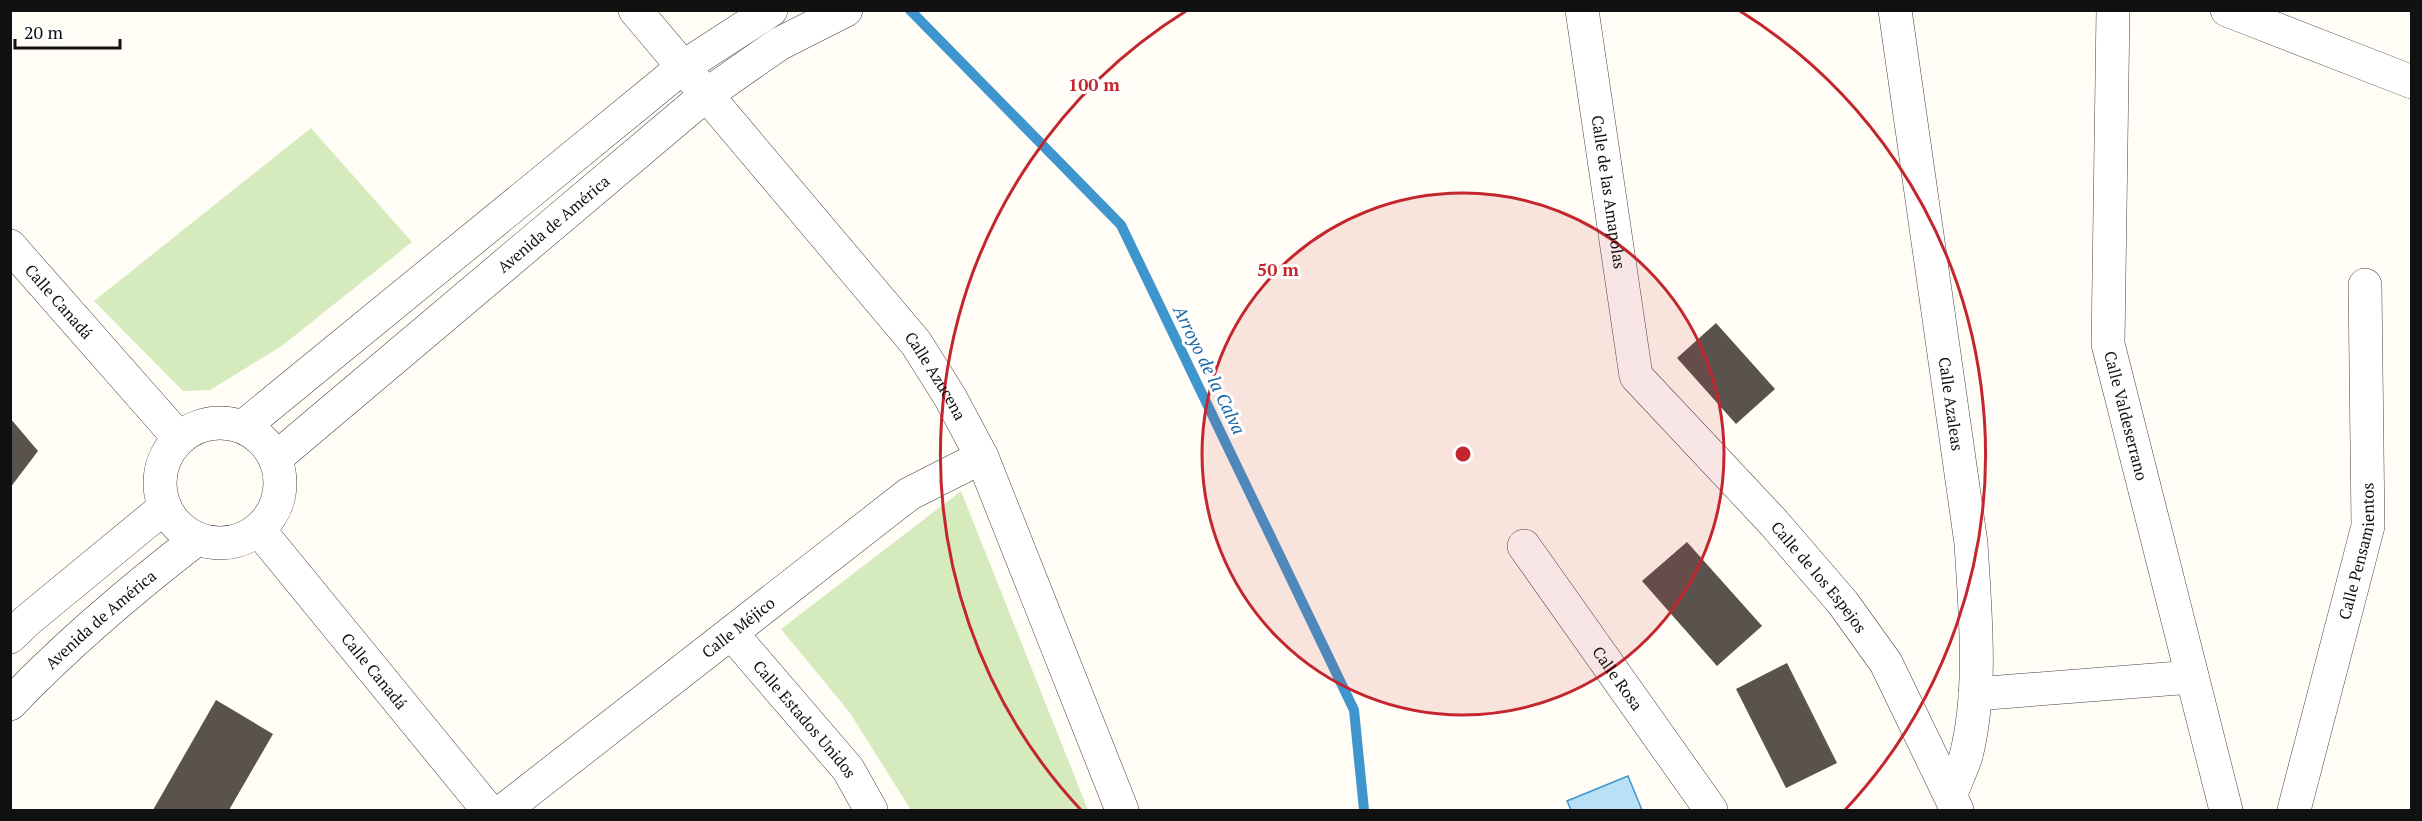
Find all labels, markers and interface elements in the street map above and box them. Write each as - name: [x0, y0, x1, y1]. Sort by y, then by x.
- scale bar: [15, 12, 120, 50]
- text: 20 m: [24, 20, 64, 44]
- text: 100 m: [1068, 72, 1120, 96]
- street label: Calle de las Amapolas: [1587, 114, 1631, 270]
- street label: Avenida de América: [492, 170, 614, 278]
- text: 50 m: [1257, 257, 1299, 281]
- street label: Calle Canadá: [20, 259, 98, 344]
- water label: Arroyo de la Calva: [1168, 300, 1252, 438]
- street label: Calle Azucena: [900, 327, 971, 424]
- street label: Calle Valdeserrano: [2099, 349, 2153, 483]
- street label: Calle Azaleas: [1934, 356, 1969, 452]
- centre of rings: [1453, 444, 1473, 464]
- street label: Calle Pensamientos: [2333, 482, 2379, 622]
- street label: Calle de los Espejos: [1766, 516, 1872, 637]
- street label: Avenida de América: [40, 565, 161, 674]
- street label: Calle Méjico: [697, 592, 779, 663]
- street label: Calle Canadá: [336, 628, 412, 714]
- street label: Calle Rosa: [1587, 642, 1648, 715]
- street label: Calle Estados Unidos: [748, 655, 862, 782]

